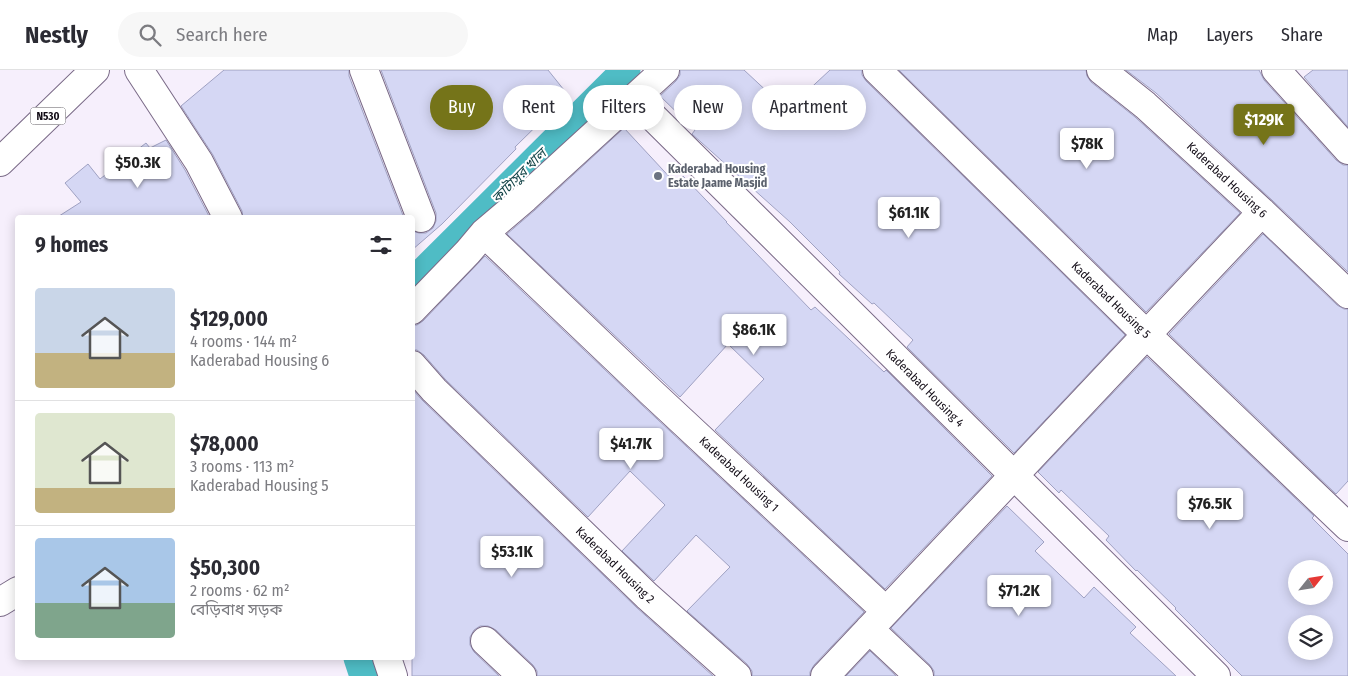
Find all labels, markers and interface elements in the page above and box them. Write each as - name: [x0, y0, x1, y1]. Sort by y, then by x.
- search box: [118, 12, 468, 57]
- text: Nestly: [25, 21, 88, 49]
- icon: search: [136, 21, 164, 49]
- text: Search here: [176, 23, 268, 46]
- text: Map: [1147, 24, 1178, 46]
- text: Layers: [1206, 24, 1253, 46]
- text: Share: [1281, 24, 1323, 46]
- chip: Buy: [430, 85, 493, 130]
- chip: Rent: [503, 85, 573, 130]
- chip: Filters: [583, 85, 664, 130]
- chip: New: [674, 85, 742, 130]
- chip: Apartment: [752, 85, 866, 130]
- pin: $129K: [1229, 104, 1299, 146]
- road number: N530: [30, 107, 66, 124]
- text: $129K: [1244, 110, 1284, 129]
- pin: $78K: [1057, 128, 1117, 170]
- text: $78K: [1071, 134, 1103, 153]
- street label: Kaderabad Housing 6: [1184, 139, 1270, 221]
- water label: কাটাসুর খাল: [488, 143, 552, 207]
- pin: $50.3K: [97, 146, 179, 189]
- text: $50.3K: [115, 153, 161, 172]
- place label: Kaderabad Housing Estate Jaame Masjid: [668, 162, 767, 190]
- marker: Kaderabad Housing Estate Jaame Masjid: [652, 170, 664, 182]
- pin: $61.1K: [868, 196, 950, 239]
- text: $61.1K: [889, 203, 929, 222]
- icon: filters: [367, 231, 395, 259]
- text: 9 homes: [35, 232, 108, 258]
- street label: Kaderabad Housing 5: [1069, 259, 1154, 341]
- text: $129,000: [190, 306, 268, 332]
- icon: home: [75, 308, 135, 368]
- pin: $86.1K: [713, 314, 795, 356]
- text: $86.1K: [733, 320, 775, 339]
- text: 4 rooms · 144 m²: [190, 332, 297, 351]
- street label: Kaderabad Housing 4: [883, 346, 967, 430]
- text: Kaderabad Housing 6: [190, 351, 329, 370]
- pin: $41.7K: [590, 428, 672, 470]
- text: $78,000: [190, 431, 259, 457]
- icon: home: [75, 433, 135, 493]
- text: $41.7K: [610, 434, 652, 453]
- street label: Kaderabad Housing 1: [697, 434, 781, 514]
- text: 3 rooms · 113 m²: [190, 457, 294, 476]
- text: Kaderabad Housing 5: [190, 476, 329, 495]
- pin: $76.5K: [1169, 488, 1251, 530]
- text: $76.5K: [1188, 494, 1232, 513]
- street label: Kaderabad Housing 2: [573, 524, 657, 606]
- pin: $53.1K: [471, 536, 553, 578]
- text: $53.1K: [491, 542, 533, 561]
- text: $50,300: [190, 555, 260, 581]
- icon: home: [75, 558, 135, 618]
- north arrow: [1288, 560, 1332, 605]
- map controls: [1288, 560, 1333, 660]
- pin: $71.2K: [978, 574, 1060, 617]
- text: 2 rooms · 62 m²: [190, 581, 289, 600]
- text: $71.2K: [998, 581, 1040, 600]
- text: বেড়িবাধ সড়ক: [190, 600, 282, 619]
- button: layers: [1288, 615, 1333, 660]

